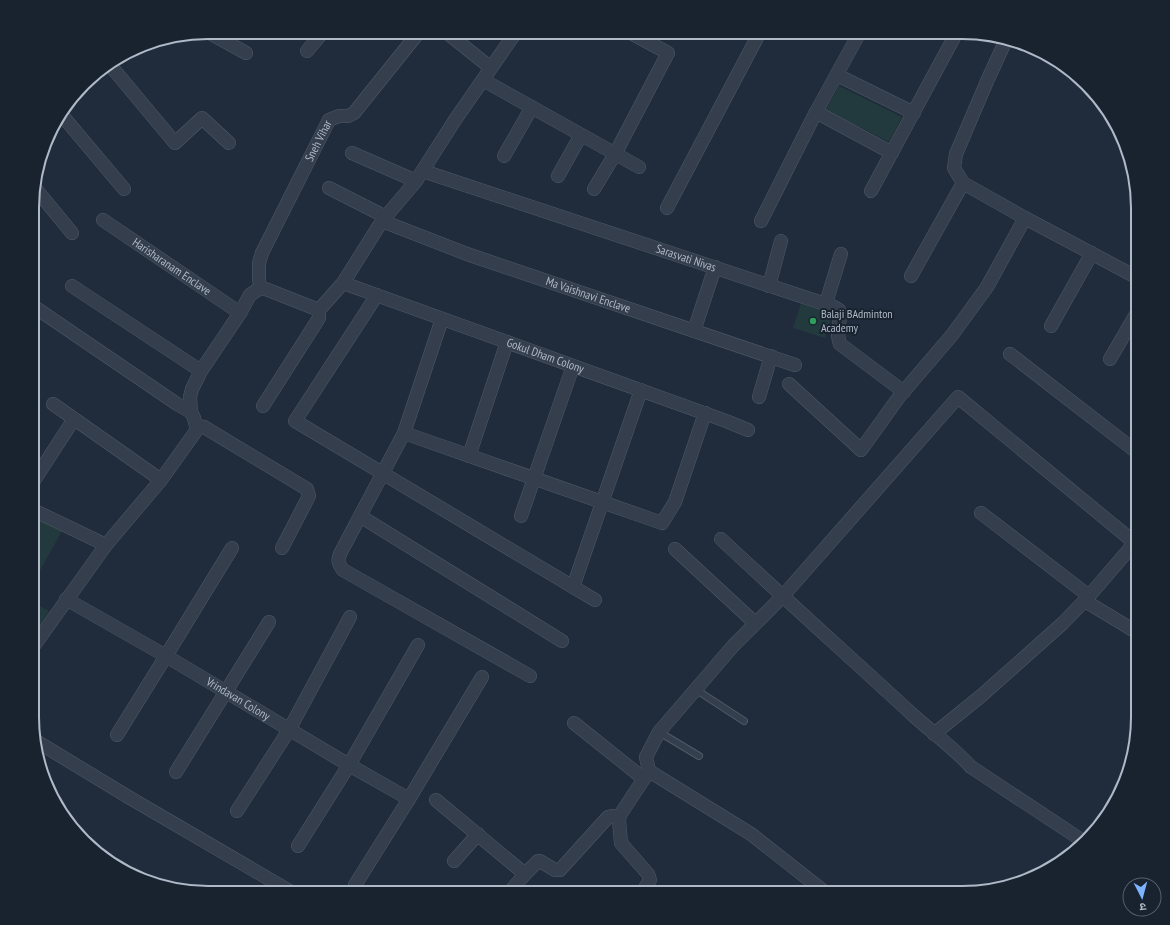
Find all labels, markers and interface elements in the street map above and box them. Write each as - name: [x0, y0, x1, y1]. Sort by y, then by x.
- street label: Sneh Vihar: [301, 117, 335, 164]
- street label: Harisharanam Enclave: [130, 234, 214, 298]
- street label: Sarasvati Nivas: [654, 241, 718, 275]
- street label: Ma Vaishnavi Enclave: [544, 273, 633, 316]
- place label: Balaji BAdminton Academy: [821, 306, 893, 335]
- marker: Balaji BAdminton Academy: [808, 316, 818, 326]
- street label: Gokul Dham Colony: [505, 335, 587, 376]
- street label: Vrindavan Colony: [203, 673, 273, 724]
- north arrow: [1122, 877, 1162, 917]
- text: उ: [1139, 900, 1147, 914]

